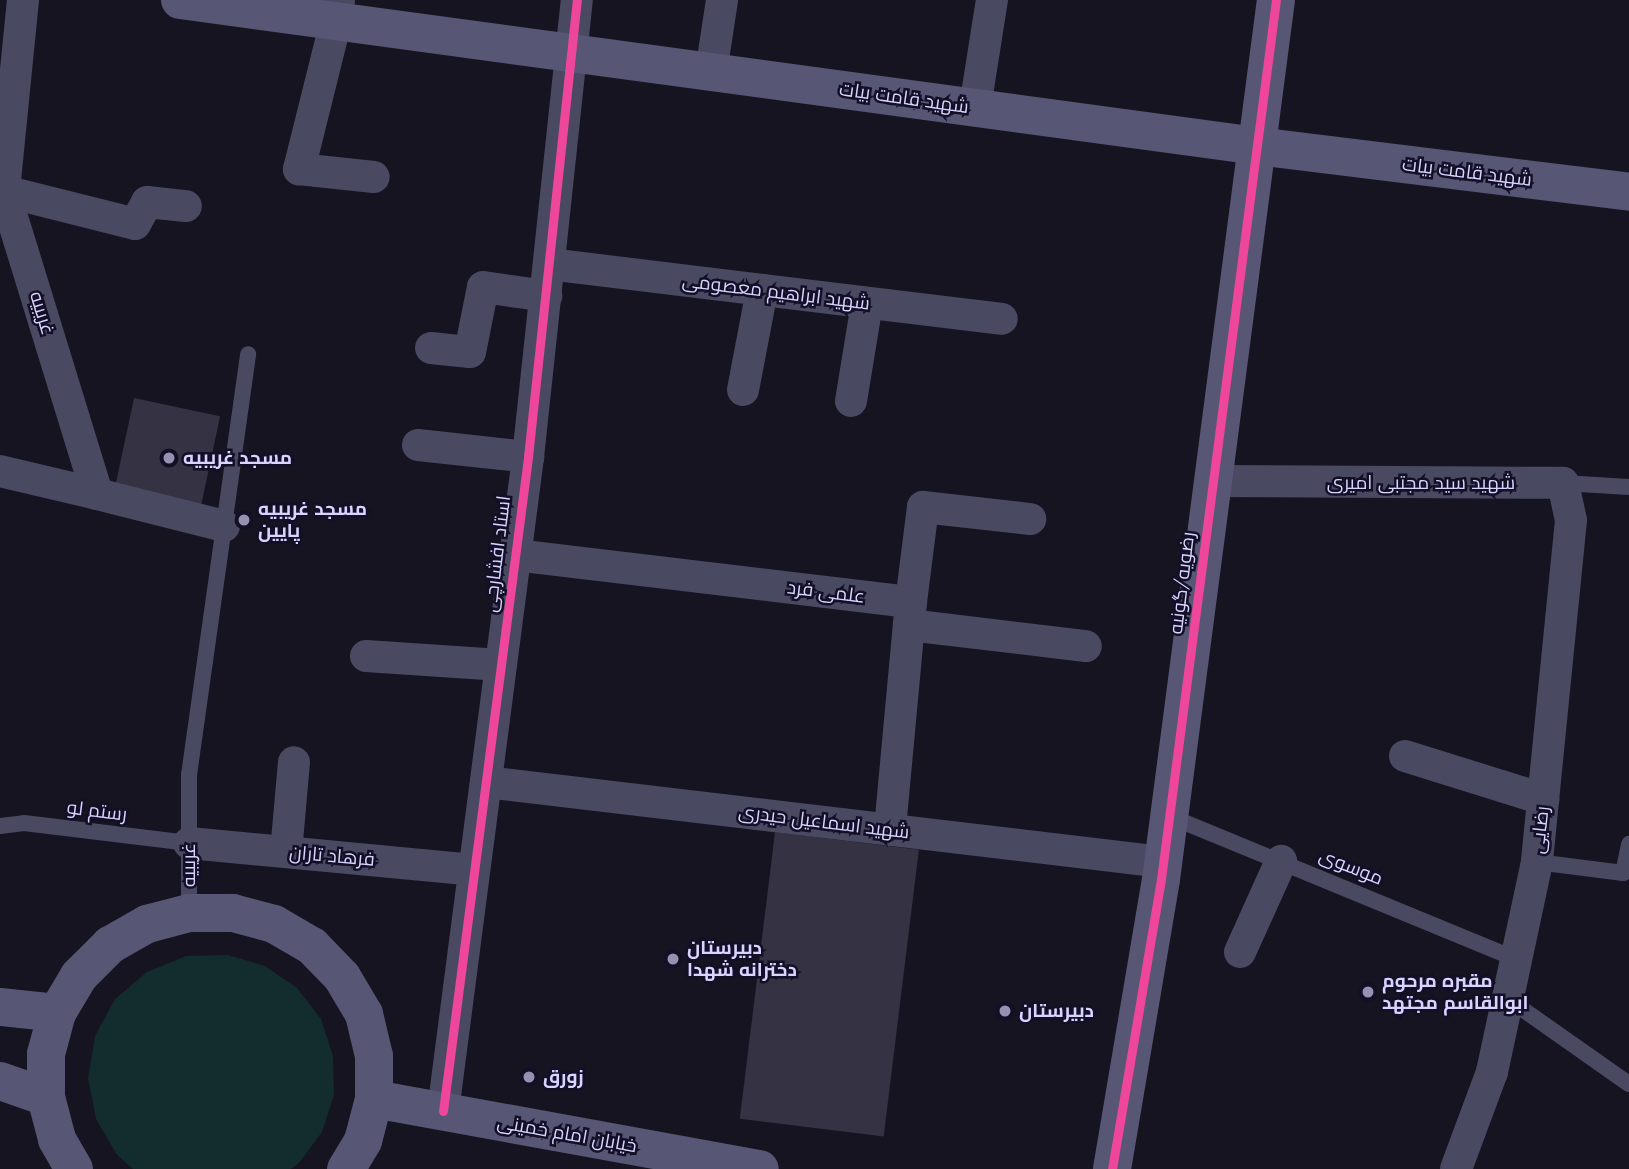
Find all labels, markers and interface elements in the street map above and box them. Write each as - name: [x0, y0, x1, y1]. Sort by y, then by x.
- street label: شهید قامت بیات: [838, 78, 970, 118]
- street label: شهید قامت بیات: [1401, 153, 1533, 191]
- street label: شهید ابراهیم معصومی: [681, 269, 871, 315]
- street label: غریبیه: [25, 289, 59, 337]
- place label: مسجد غریبیه: [183, 447, 292, 469]
- marker: مسجد غریبیه: [161, 450, 177, 466]
- street label: شهید سید مجتبی امیری: [1327, 472, 1515, 494]
- street label: استاد افشارچی: [479, 494, 515, 614]
- place label: مسجد غریبیه پایین: [258, 498, 367, 542]
- marker: مسجد غریبیه پایین: [236, 512, 252, 528]
- street label: رضویه/گونیه: [1164, 531, 1200, 635]
- street label: علمی فرد: [786, 576, 866, 608]
- street label: رستم لو: [66, 796, 128, 826]
- street label: شهید اسماعیل حیدری: [737, 800, 911, 844]
- street label: رضایی: [1526, 805, 1554, 855]
- street label: فرهاد تاران: [288, 841, 376, 871]
- street label: غریبیه: [178, 843, 200, 887]
- street label: موسوی: [1316, 844, 1386, 890]
- place label: دبیرستان دخترانه شهدا: [687, 937, 797, 981]
- marker: دبیرستان دخترانه شهدا: [665, 951, 681, 967]
- place label: مقبره مرحوم ابوالقاسم مجتهد: [1382, 970, 1528, 1014]
- marker: مقبره مرحوم ابوالقاسم مجتهد: [1360, 984, 1376, 1000]
- place label: دبیرستان: [1019, 1000, 1094, 1022]
- marker: دبیرستان: [997, 1003, 1013, 1019]
- place label: زورق: [543, 1066, 584, 1088]
- marker: زورق: [521, 1069, 537, 1085]
- street label: خیابان امام خمینی: [495, 1110, 639, 1158]

